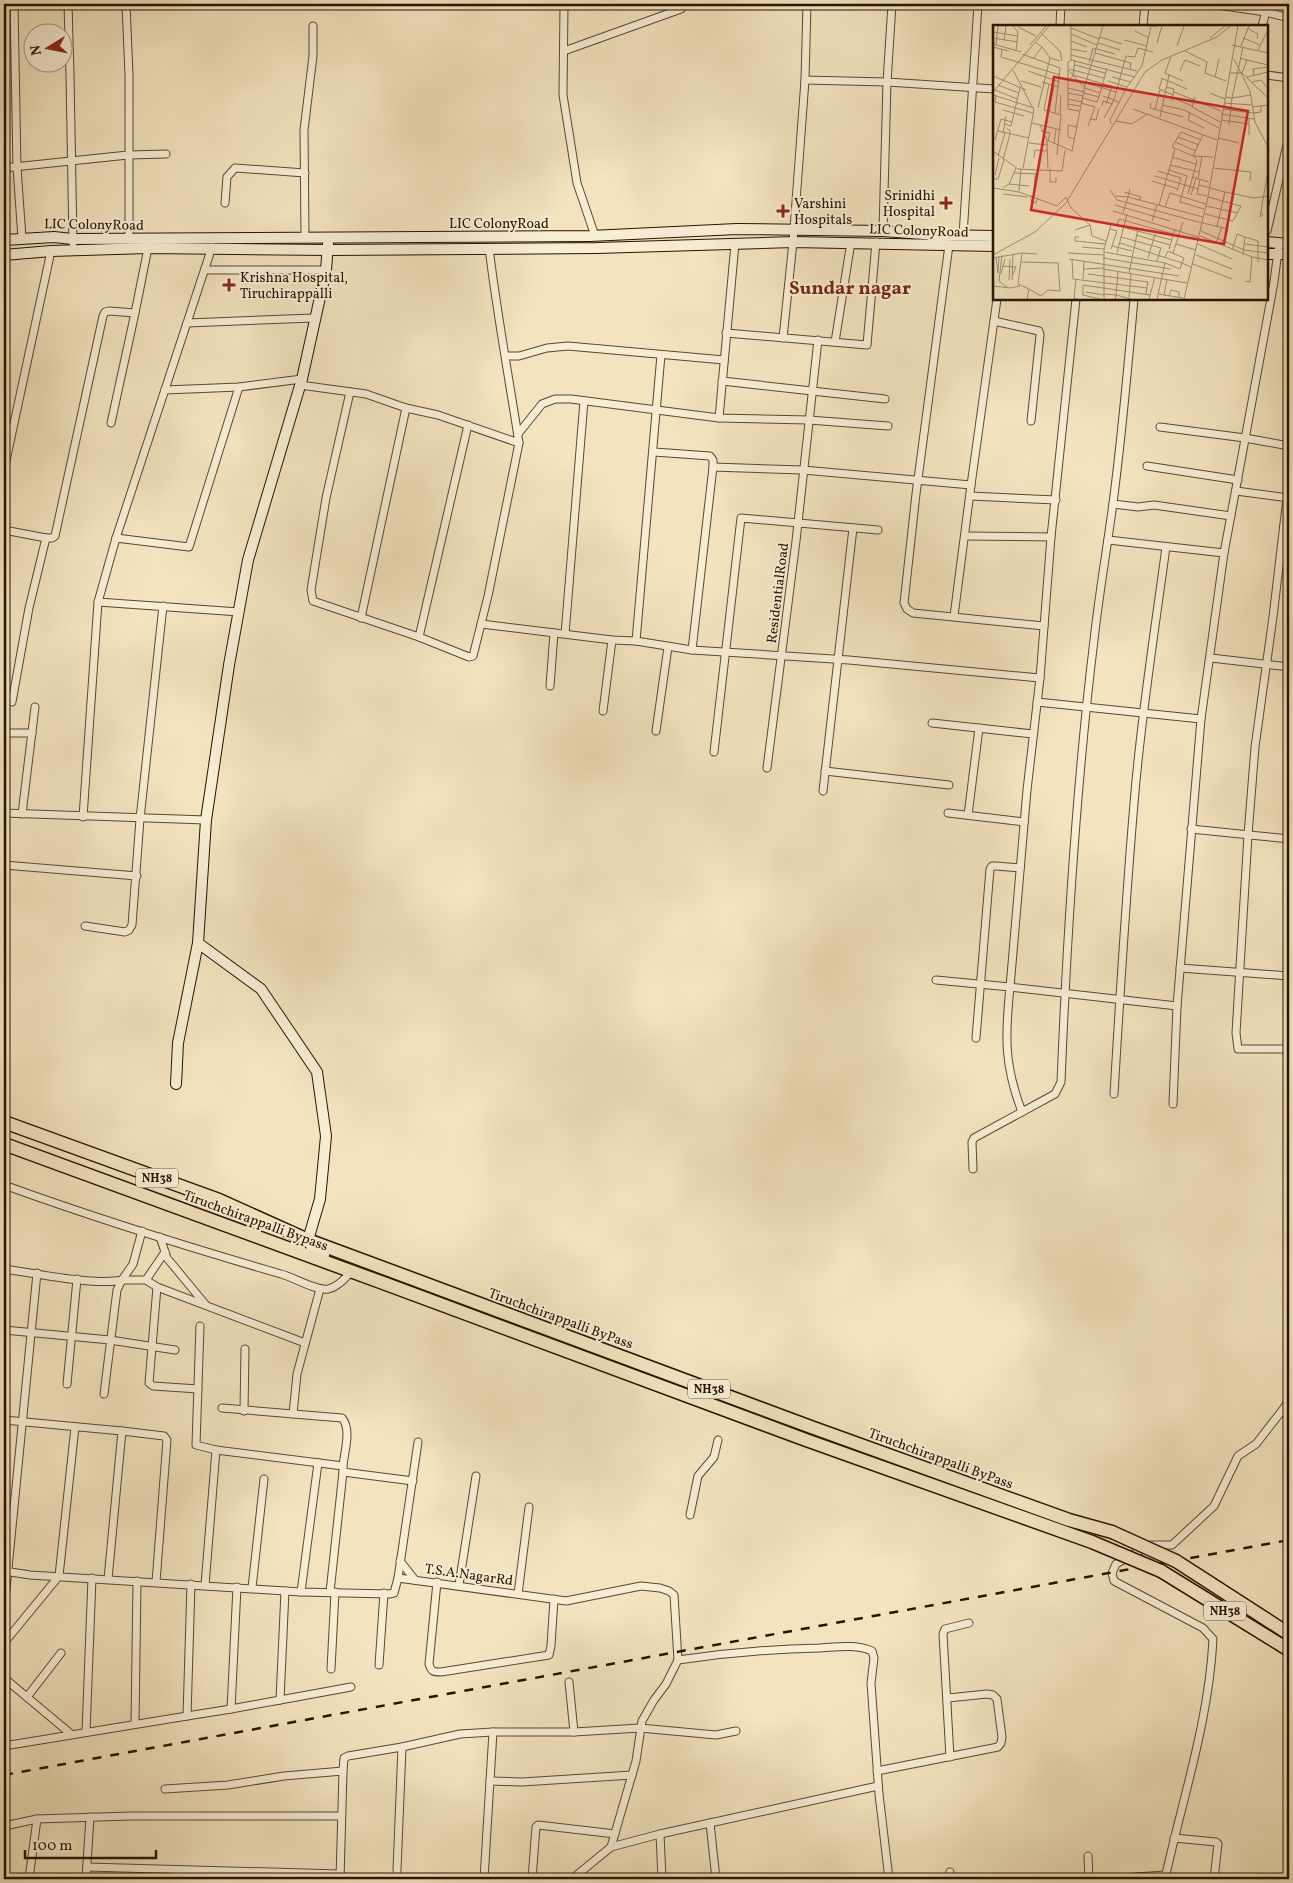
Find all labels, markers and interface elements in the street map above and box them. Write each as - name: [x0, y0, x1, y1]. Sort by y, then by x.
- north arrow: [22, 22, 72, 72]
- inset map: [993, 25, 1268, 300]
- text: N: [26, 43, 47, 57]
- place label: Srinidhi Hospital: [883, 187, 935, 222]
- place label: Varshini Hospitals: [794, 195, 852, 230]
- marker: Srinidhi Hospital: [939, 196, 953, 210]
- marker: Varshini Hospitals: [776, 204, 790, 218]
- street label: LIC ColonyRoad: [44, 215, 144, 236]
- street label: LIC ColonyRoad: [449, 215, 549, 234]
- street label: LIC ColonyRoad: [869, 220, 969, 243]
- place label: Krishna Hospital, Tiruchirappalli: [240, 269, 348, 304]
- district label: Sundar nagar: [789, 276, 911, 302]
- marker: Krishna Hospital, Tiruchirappalli: [222, 278, 236, 292]
- street label: ResidentialRoad: [763, 542, 794, 644]
- road number: NH38: [136, 1168, 178, 1188]
- street label: Tiruchchirappalli Bypass: [180, 1186, 330, 1256]
- street label: Tiruchchirappalli ByPass: [485, 1284, 636, 1354]
- road number: NH38: [688, 1380, 730, 1398]
- street label: Tiruchchirappalli ByPass: [865, 1424, 1016, 1494]
- street label: T.S.A.NagarRd: [423, 1560, 514, 1591]
- road number: NH38: [1204, 1602, 1246, 1620]
- scale bar: [25, 1828, 156, 1860]
- text: 100 m: [32, 1836, 72, 1857]

